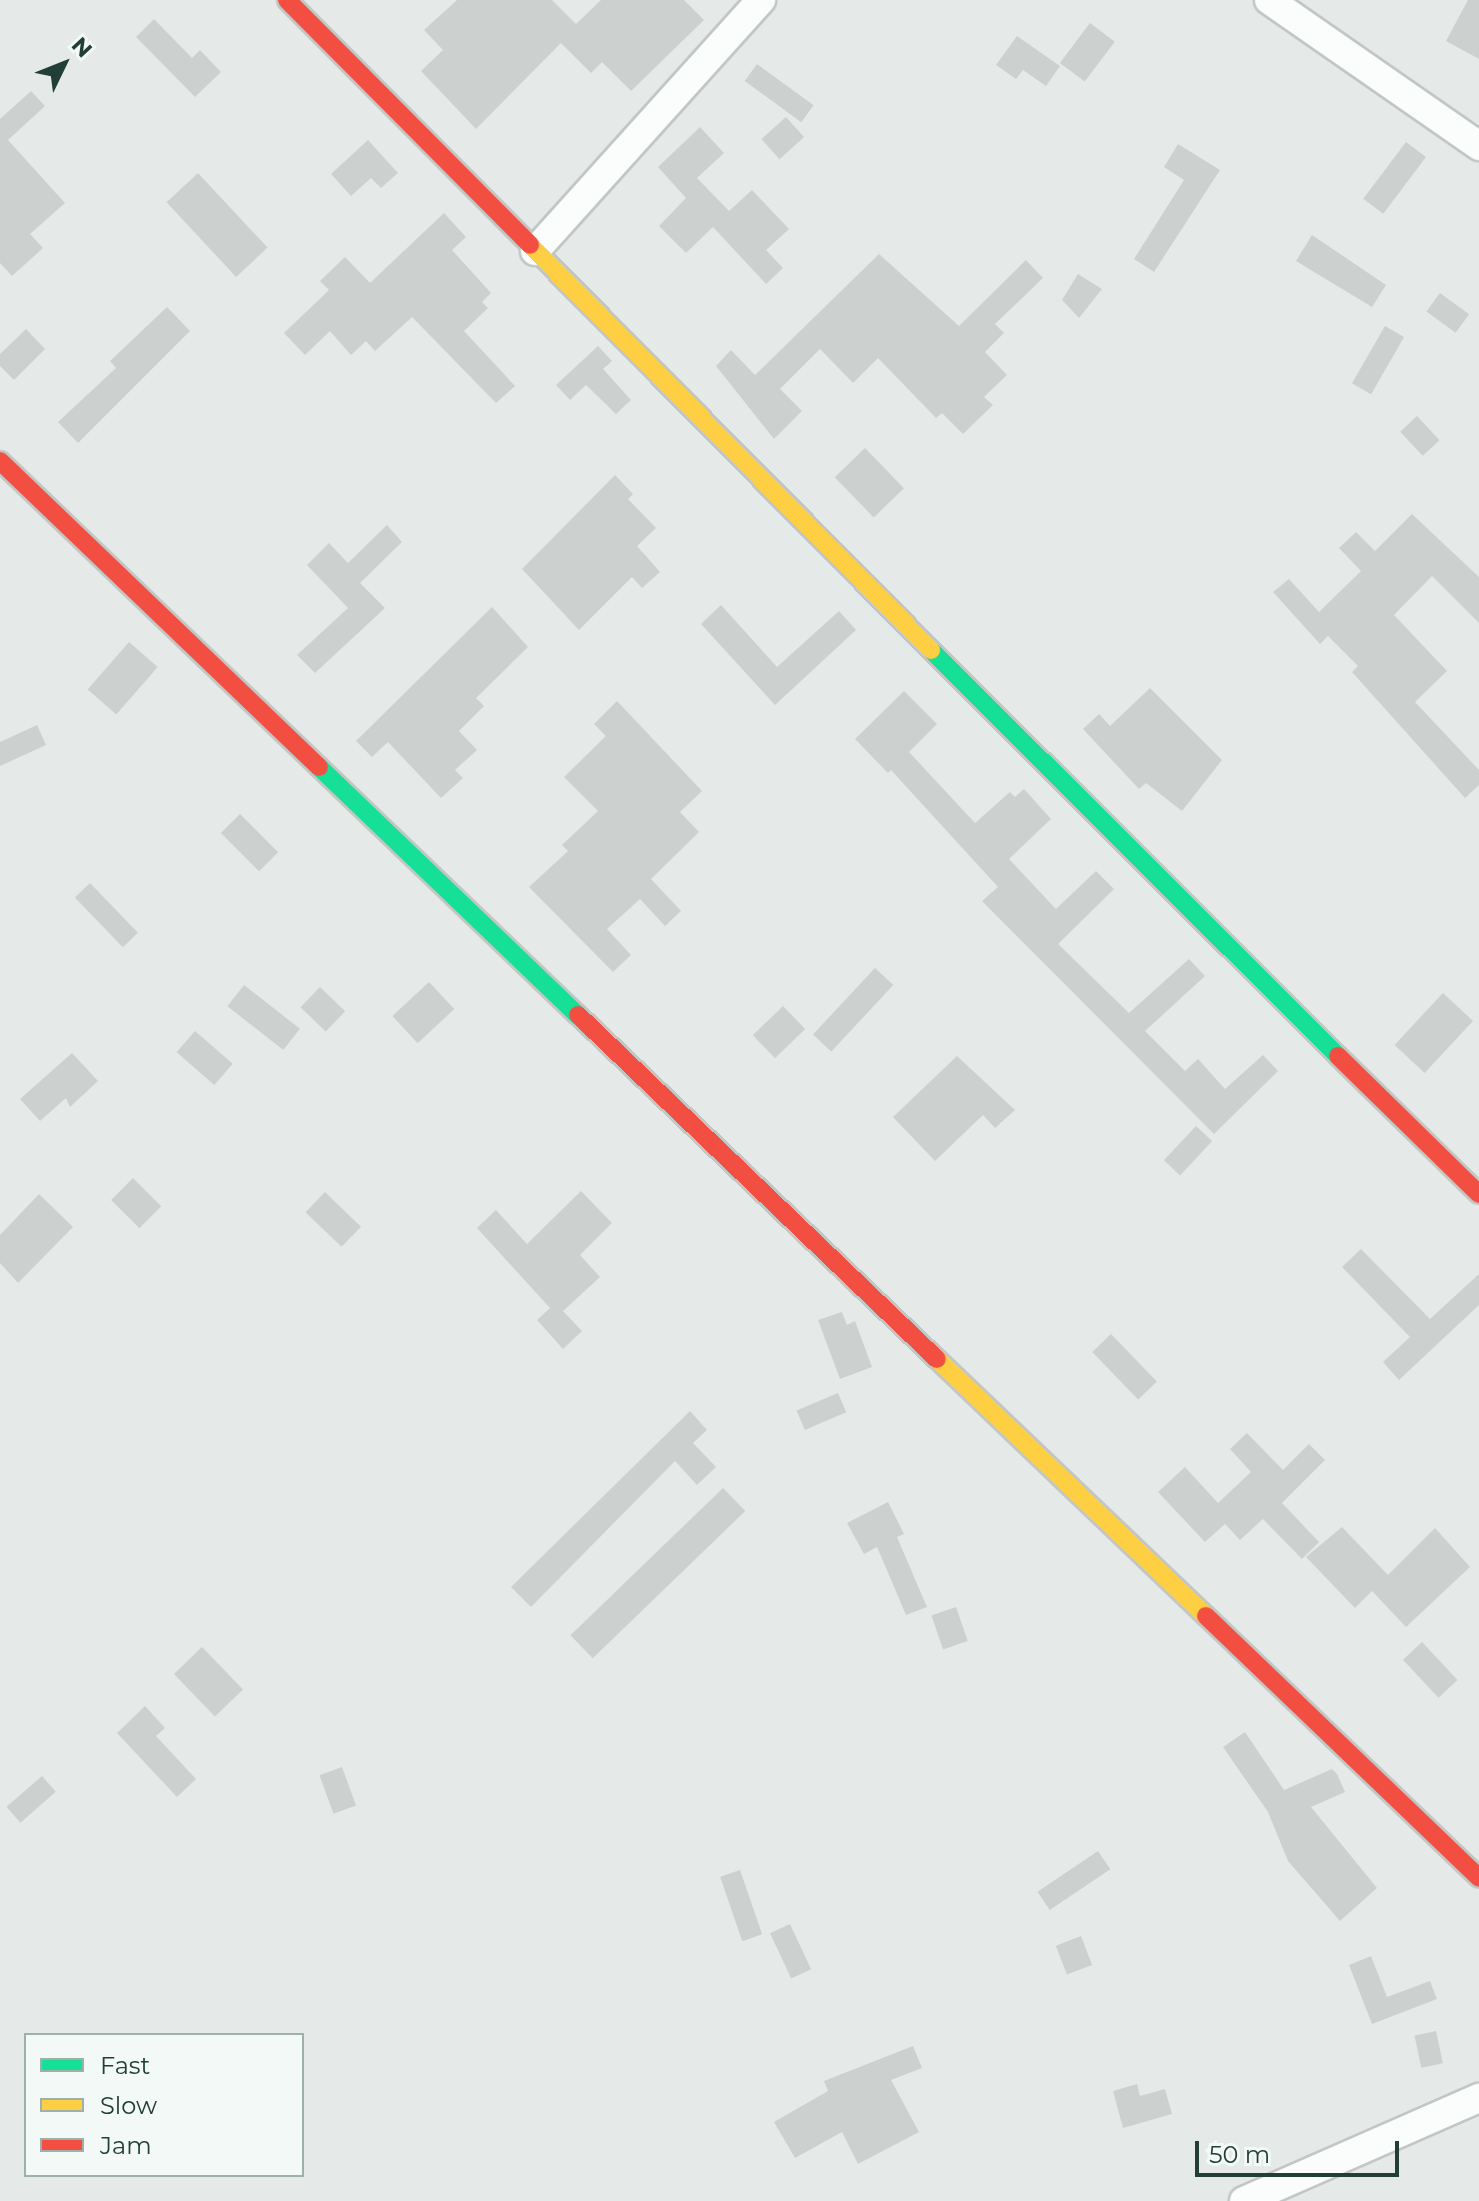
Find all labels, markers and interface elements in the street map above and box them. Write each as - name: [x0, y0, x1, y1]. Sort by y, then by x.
- north arrow: [24, 24, 104, 104]
- text: N: [66, 32, 98, 63]
- legend: [24, 2033, 304, 2177]
- text: Fast: [100, 2051, 150, 2080]
- text: Slow: [100, 2091, 157, 2120]
- scale bar: [1199, 2125, 1403, 2175]
- text: Jam: [100, 2131, 152, 2160]
- text: 50 m: [1209, 2140, 1270, 2169]

